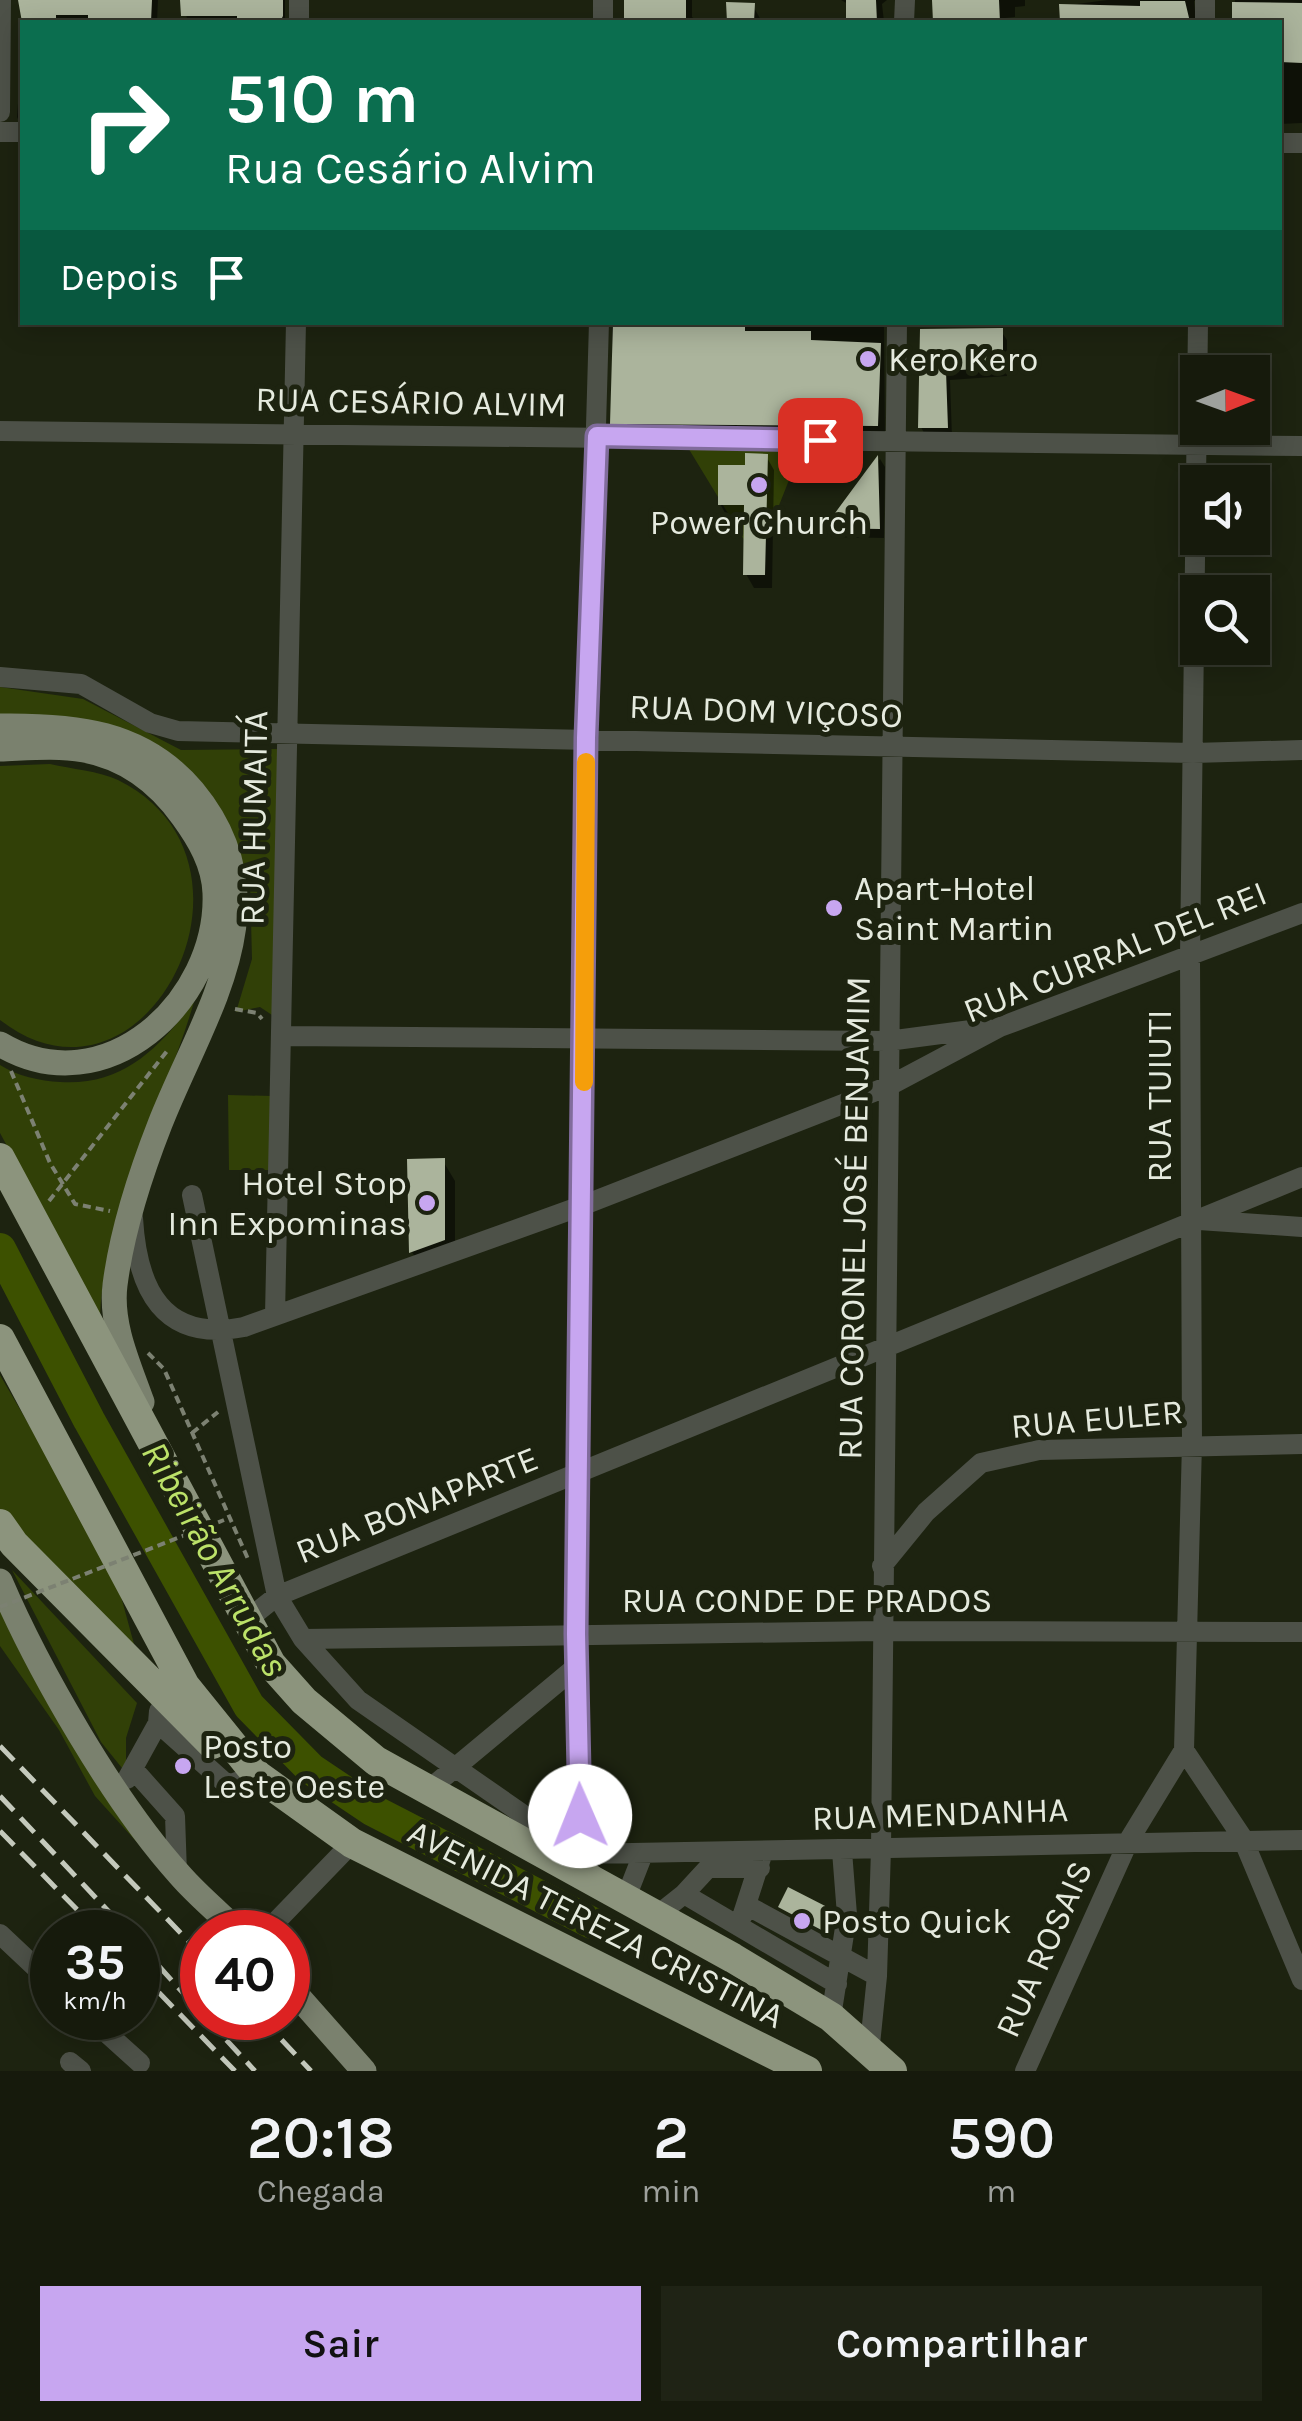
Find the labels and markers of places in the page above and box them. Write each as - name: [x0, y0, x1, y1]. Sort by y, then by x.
- place label: Kero Kero: [888, 339, 1038, 380]
- marker: Kero Kero: [857, 348, 879, 370]
- pin: [778, 398, 863, 483]
- marker: Power Church: [748, 474, 770, 496]
- place label: Power Church: [650, 502, 868, 543]
- place label: Apart-Hotel Saint Martin: [854, 868, 1054, 949]
- marker: Apart-Hotel Saint Martin: [823, 897, 845, 919]
- place label: Hotel Stop Inn Expominas: [168, 1163, 407, 1244]
- marker: Hotel Stop Inn Expominas: [416, 1192, 438, 1214]
- place label: Posto Leste Oeste: [203, 1726, 385, 1807]
- marker: Posto Leste Oeste: [172, 1755, 194, 1777]
- place label: Posto Quick: [822, 1901, 1012, 1942]
- marker: Posto Quick: [791, 1910, 813, 1932]

